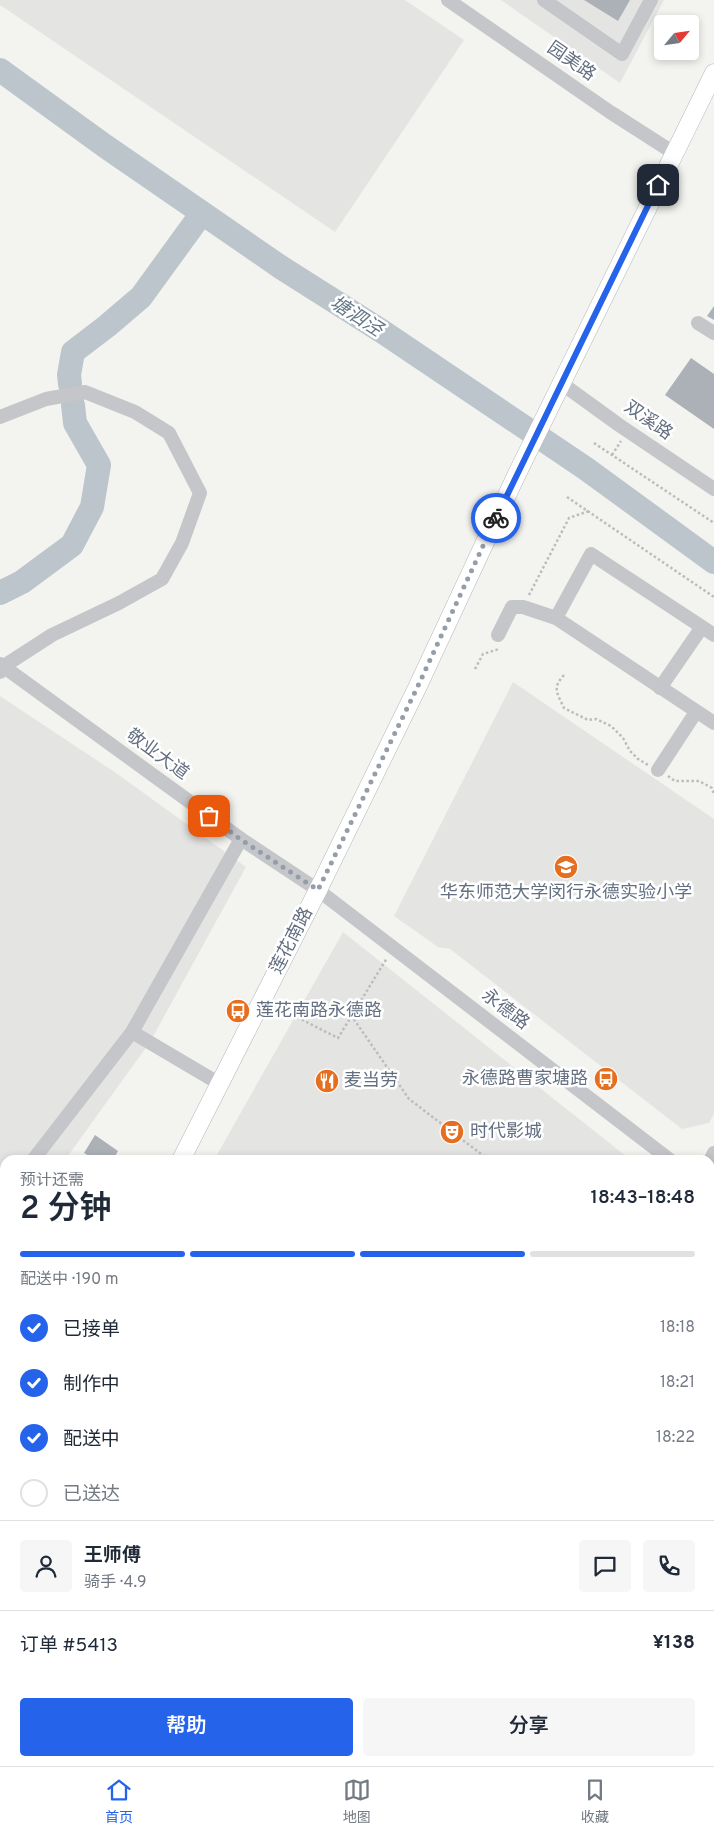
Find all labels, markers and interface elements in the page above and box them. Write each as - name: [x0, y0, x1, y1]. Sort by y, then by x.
- north arrow: [654, 15, 699, 60]
- map controls: [654, 15, 699, 60]
- street label: 园美路: [542, 37, 600, 87]
- pin: [637, 164, 679, 206]
- icon: home: [644, 171, 672, 199]
- water label: 塘泗泾: [326, 291, 388, 344]
- street label: 双溪路: [619, 396, 677, 446]
- courier: [471, 493, 521, 543]
- icon: bike: [482, 504, 510, 532]
- street label: 敬业大道: [121, 725, 193, 785]
- pin: [188, 795, 230, 837]
- icon: bag: [195, 802, 223, 830]
- school or university icon: 华东师范大学闵行永德实验小学: [553, 854, 579, 880]
- place label: 华东师范大学闵行永德实验小学: [440, 882, 692, 905]
- street label: 莲花南路: [265, 904, 319, 978]
- street label: 永德路: [477, 985, 533, 1035]
- bus stop icon: 莲花南路永德路: [225, 998, 251, 1024]
- place label: 莲花南路永德路: [256, 1000, 382, 1023]
- bus stop icon: 永德路曹家塘路: [593, 1066, 619, 1092]
- restaurant icon: 麦当劳: [314, 1068, 340, 1094]
- place label: 永德路曹家塘路: [462, 1068, 588, 1091]
- place label: 麦当劳: [344, 1070, 398, 1093]
- theatre icon: 时代影城: [439, 1119, 465, 1145]
- place label: 时代影城: [470, 1121, 542, 1144]
- text: 预计还需: [20, 1171, 84, 1191]
- text: 18:43–18:48: [591, 1186, 695, 1210]
- text: 2 分钟: [20, 1190, 111, 1230]
- text: 配送中 · 190 m: [20, 1270, 119, 1290]
- icon: check: [20, 1314, 48, 1342]
- text: 已接单: [63, 1318, 120, 1342]
- text: 18:18: [660, 1318, 695, 1338]
- icon: check: [20, 1369, 48, 1397]
- text: 制作中: [63, 1373, 120, 1397]
- text: 18:21: [660, 1373, 695, 1393]
- icon: check: [20, 1424, 48, 1452]
- text: 配送中: [63, 1428, 120, 1452]
- text: 18:22: [656, 1428, 695, 1448]
- text: 已送达: [63, 1483, 120, 1507]
- button: person: [20, 1540, 72, 1592]
- button: chat: [579, 1540, 631, 1592]
- button: phone: [643, 1540, 695, 1592]
- text: 王师傅: [84, 1544, 141, 1568]
- text: 骑手 · 4.9: [84, 1573, 147, 1593]
- text: ¥138: [653, 1631, 695, 1655]
- text: 订单 #5413: [20, 1634, 118, 1658]
- button: 帮助: [20, 1698, 353, 1756]
- button: 分享: [363, 1698, 695, 1756]
- tab: 首页: [105, 1776, 133, 1827]
- tab: 地图: [343, 1776, 371, 1827]
- tab: 收藏: [581, 1776, 609, 1827]

